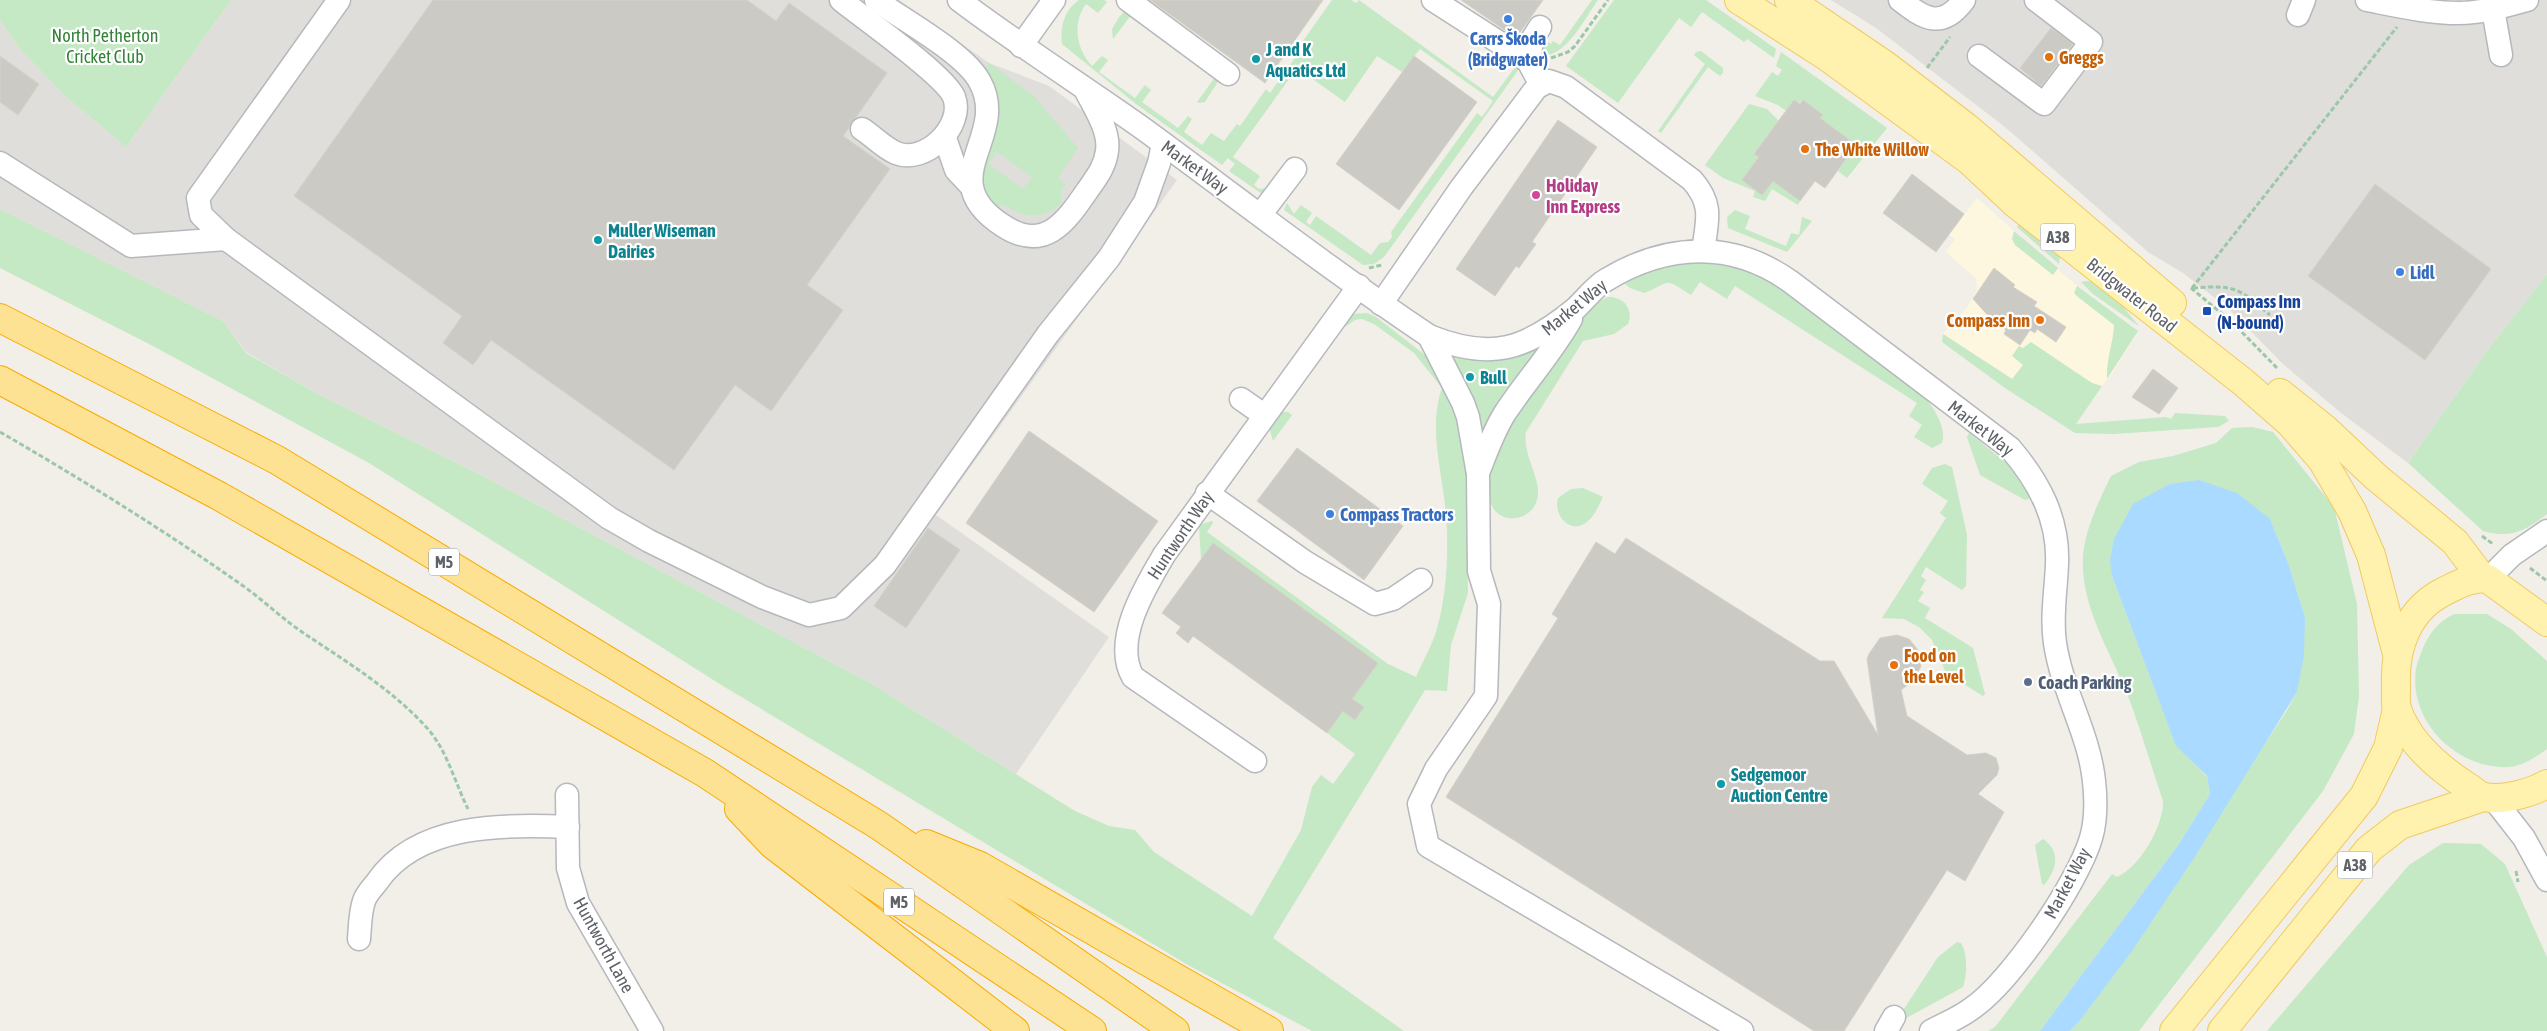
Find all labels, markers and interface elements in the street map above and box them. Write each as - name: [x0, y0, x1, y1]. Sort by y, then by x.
- marker: Carrs Škoda (Bridgwater): [1502, 13, 1514, 25]
- park label: North Petherton Cricket Club: [52, 25, 158, 67]
- place label: Carrs Škoda (Bridgwater): [1468, 28, 1548, 70]
- place label: J and K Aquatics Ltd: [1265, 39, 1346, 81]
- place label: Greggs: [2059, 47, 2104, 68]
- marker: Greggs: [2043, 51, 2055, 63]
- marker: J and K Aquatics Ltd: [1250, 53, 1262, 65]
- street label: Market Way: [1158, 136, 1232, 198]
- place label: The White Willow: [1815, 139, 1929, 160]
- marker: The White Willow: [1799, 143, 1811, 155]
- place label: Holiday Inn Express: [1546, 175, 1621, 217]
- marker: Holiday Inn Express: [1530, 189, 1542, 201]
- place label: Muller Wiseman Dairies: [608, 220, 716, 262]
- road number: A38: [2040, 223, 2076, 250]
- marker: Muller Wiseman Dairies: [592, 234, 604, 246]
- street label: Bridgwater Road: [2083, 253, 2181, 337]
- place label: Lidl: [2410, 262, 2435, 283]
- marker: Lidl: [2394, 266, 2406, 278]
- street label: Market Way: [1537, 274, 1611, 340]
- place label: Compass Inn (N-bound): [2217, 291, 2301, 333]
- marker: Compass Inn (N-bound): [2201, 305, 2213, 317]
- place label: Compass Inn: [1946, 310, 2030, 331]
- marker: Compass Inn: [2034, 314, 2046, 326]
- place label: Bull: [1480, 367, 1507, 388]
- marker: Bull: [1464, 371, 1476, 383]
- street label: Market Way: [1944, 396, 2018, 460]
- street label: Huntworth Way: [1143, 487, 1217, 583]
- place label: Compass Tractors: [1340, 504, 1454, 525]
- marker: Compass Tractors: [1324, 508, 1336, 520]
- road number: M5: [429, 548, 459, 576]
- place label: Food on the Level: [1903, 645, 1964, 687]
- marker: Food on the Level: [1888, 659, 1900, 671]
- place label: Coach Parking: [2038, 672, 2132, 693]
- marker: Coach Parking: [2022, 676, 2034, 688]
- place label: Sedgemoor Auction Centre: [1730, 764, 1828, 806]
- marker: Sedgemoor Auction Centre: [1715, 778, 1727, 790]
- street label: Market Way: [2040, 844, 2094, 922]
- road number: A38: [2338, 852, 2372, 878]
- road number: M5: [884, 889, 914, 916]
- street label: Huntworth Lane: [569, 894, 639, 996]

